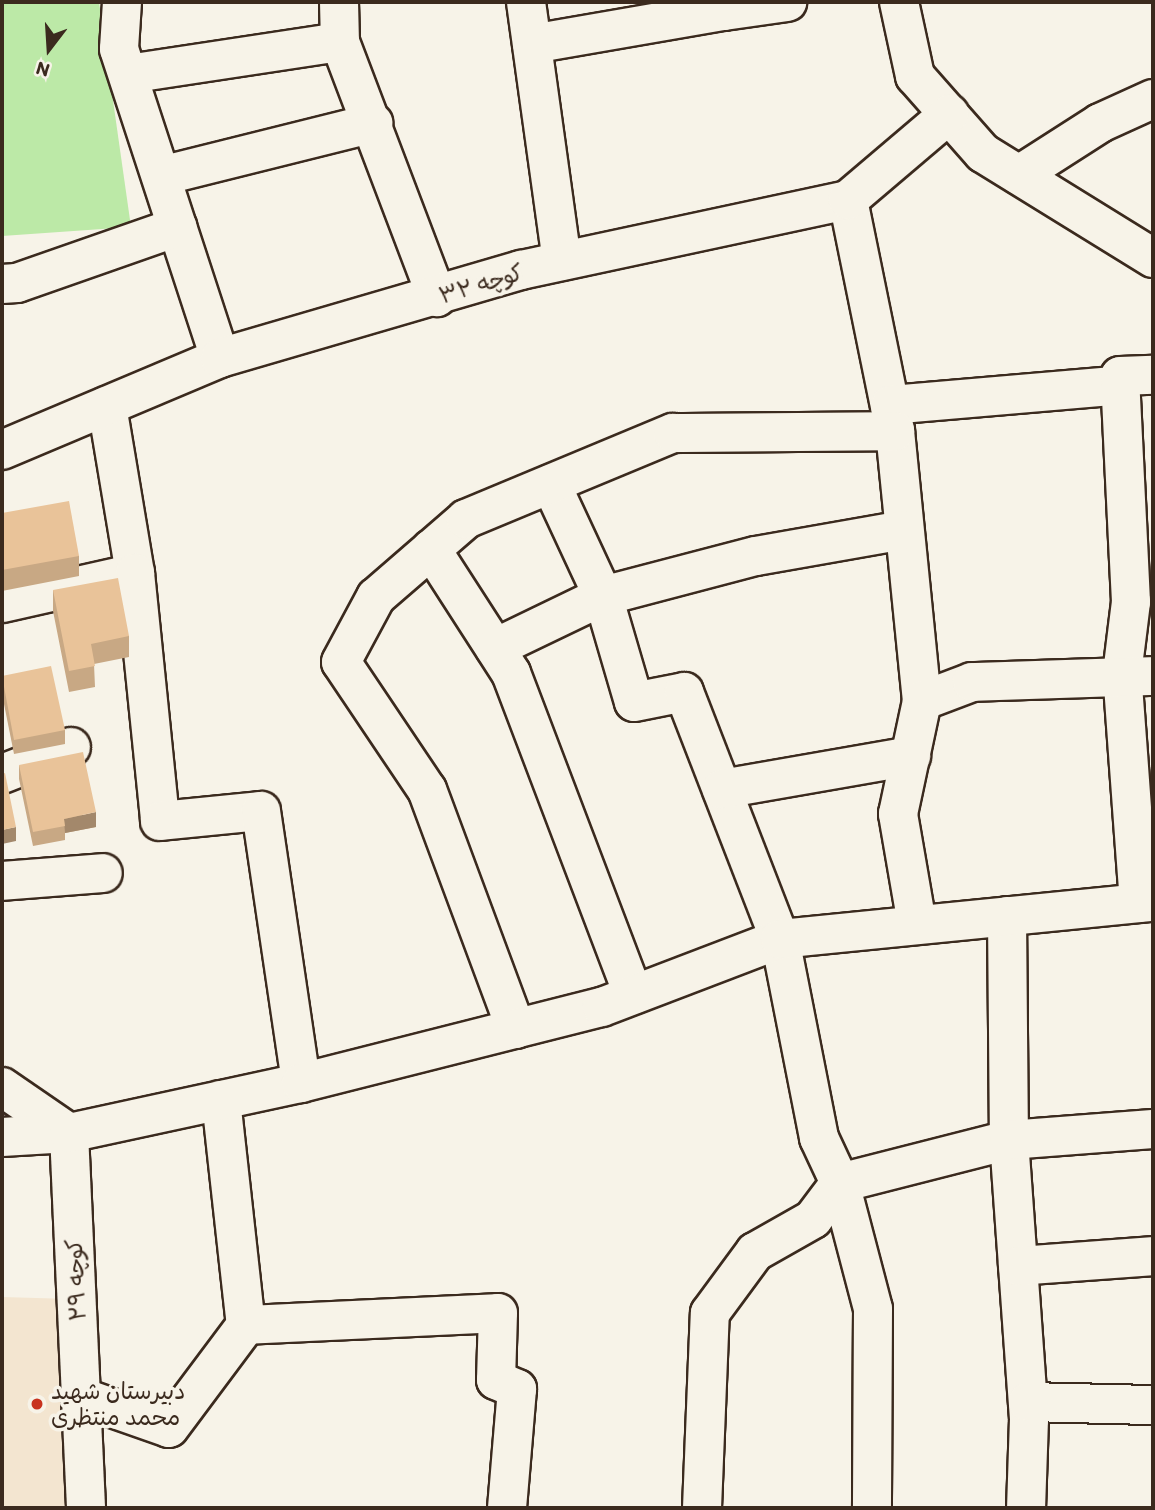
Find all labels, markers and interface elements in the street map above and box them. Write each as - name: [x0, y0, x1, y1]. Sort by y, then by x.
- north arrow: [14, 14, 84, 84]
- text: N: [33, 57, 52, 82]
- street label: کوچه ۳۲: [436, 258, 526, 310]
- street label: کوچه ۲۹: [60, 1238, 92, 1322]
- place label: دبیرستان شهید محمد منتظری: [51, 1377, 185, 1431]
- marker: دبیرستان شهید محمد منتظری: [29, 1396, 45, 1412]

